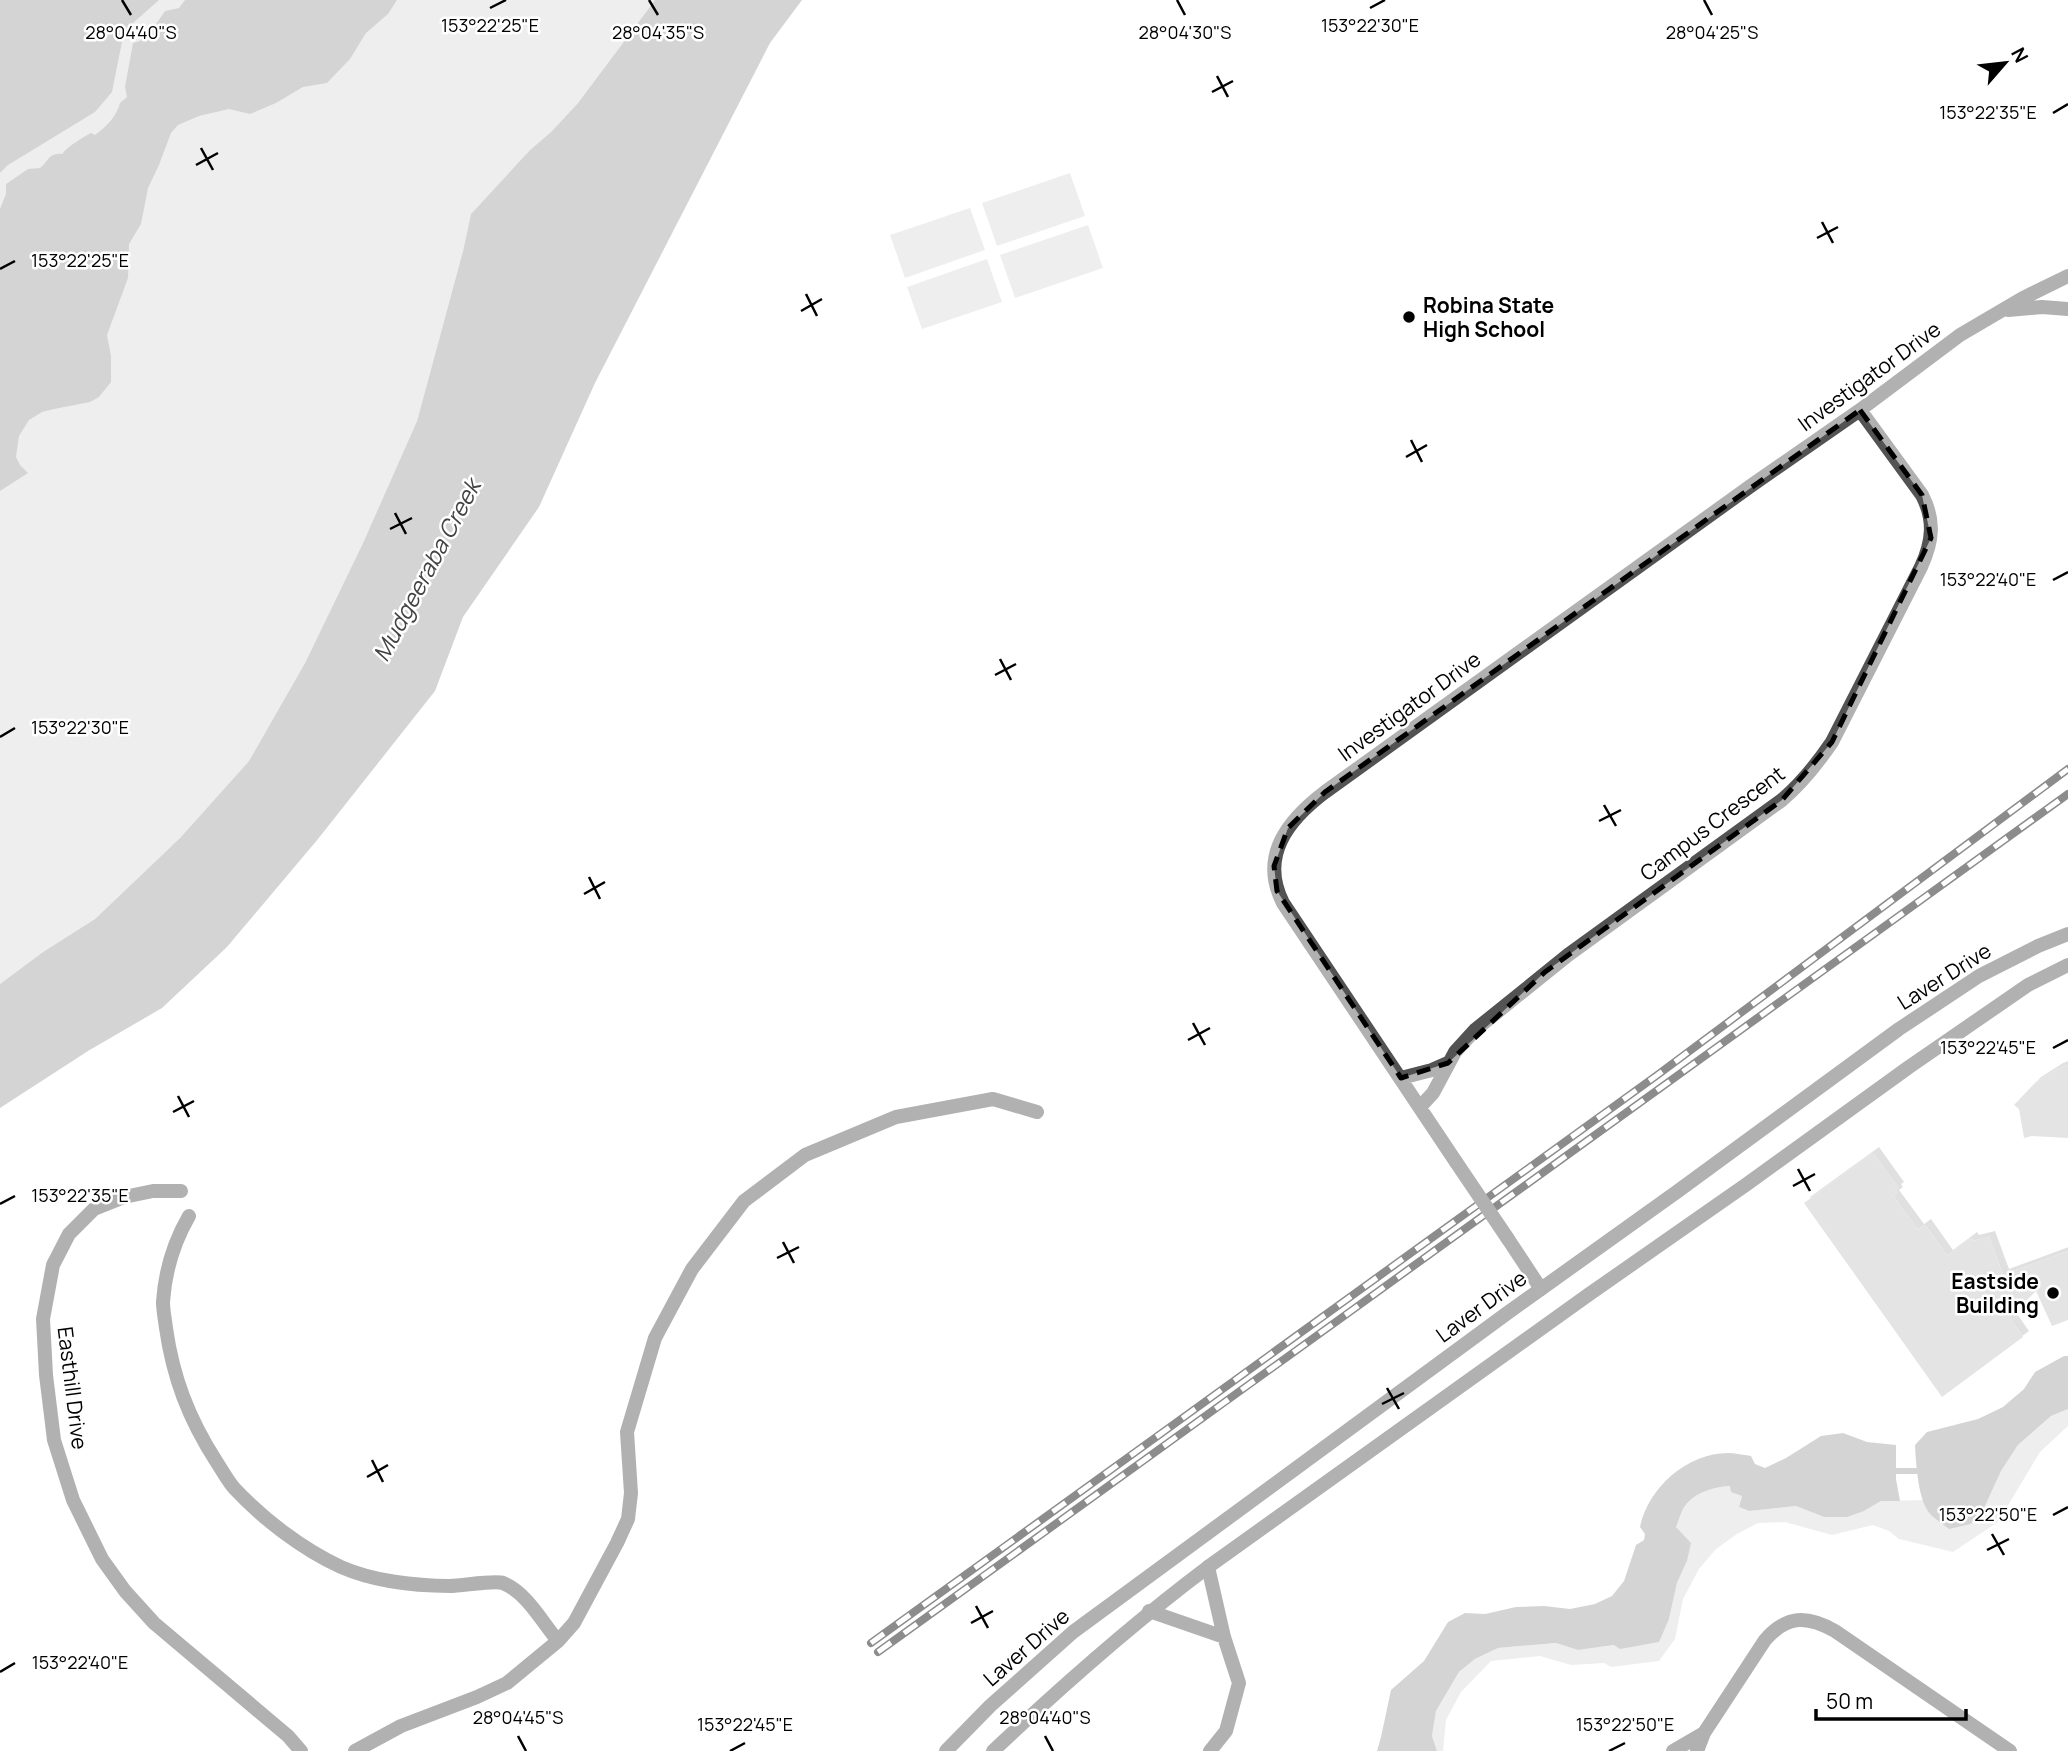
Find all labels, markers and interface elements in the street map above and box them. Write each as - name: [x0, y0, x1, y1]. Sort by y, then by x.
- text: 153°22'25"E: [441, 13, 539, 37]
- text: 153°22'30"E: [1321, 13, 1419, 37]
- text: 28°04'40"S: [85, 20, 177, 44]
- text: 28°04'35"S: [612, 20, 704, 44]
- text: 28°04'30"S: [1139, 20, 1231, 44]
- text: 28°04'25"S: [1666, 20, 1758, 44]
- north arrow: [1970, 28, 2040, 98]
- text: N: [2005, 43, 2035, 67]
- text: 153°22'35"E: [1939, 100, 2037, 124]
- text: 153°22'25"E: [31, 248, 129, 272]
- place label: Robina State High School: [1423, 291, 1554, 343]
- marker: Robina State High School: [1401, 309, 1417, 325]
- street label: Investigator Drive: [1792, 315, 1946, 437]
- water label: Mudgeeraba Creek: [365, 470, 489, 666]
- text: 153°22'40"E: [1940, 567, 2036, 591]
- street label: Investigator Drive: [1332, 645, 1486, 767]
- text: 153°22'30"E: [31, 715, 129, 739]
- street label: Campus Crescent: [1634, 759, 1790, 887]
- street label: Laver Drive: [1892, 936, 1996, 1016]
- text: 153°22'45"E: [1940, 1035, 2036, 1059]
- text: 153°22'35"E: [31, 1183, 129, 1207]
- street label: Laver Drive: [1430, 1264, 1532, 1348]
- place label: Eastside Building: [1951, 1267, 2039, 1319]
- marker: Eastside Building: [2045, 1285, 2061, 1301]
- street label: Easthill Drive: [52, 1325, 94, 1451]
- text: 153°22'50"E: [1939, 1502, 2037, 1526]
- street label: Laver Drive: [977, 1602, 1075, 1692]
- text: 153°22'40"E: [32, 1650, 128, 1674]
- scale bar: [1816, 1678, 1966, 1722]
- text: 50 m: [1826, 1687, 1873, 1715]
- text: 28°04'45"S: [473, 1705, 563, 1729]
- text: 28°04'40"S: [999, 1705, 1091, 1729]
- text: 153°22'45"E: [697, 1712, 793, 1736]
- text: 153°22'50"E: [1576, 1712, 1674, 1736]

